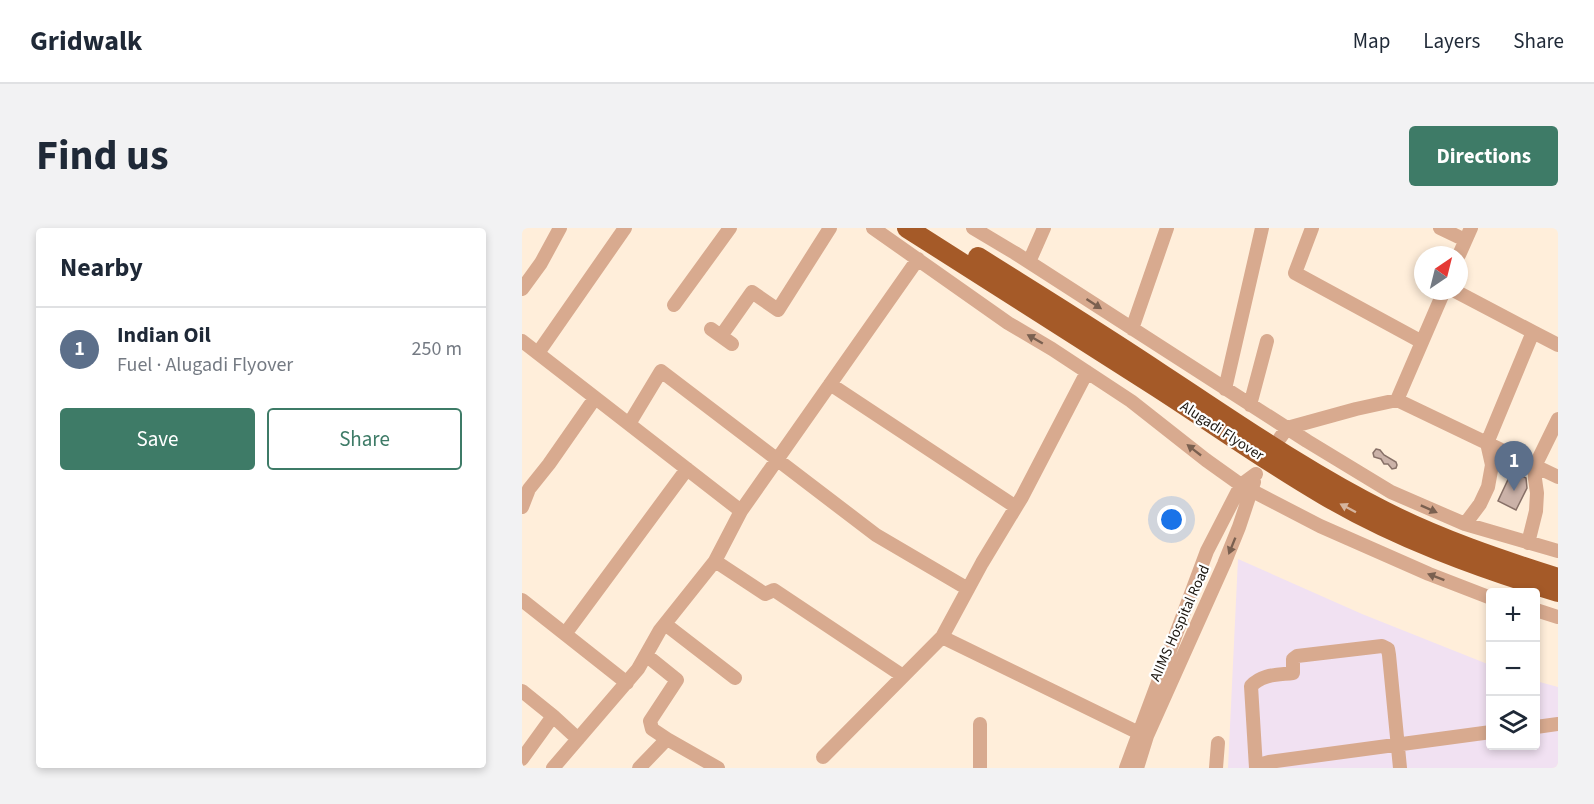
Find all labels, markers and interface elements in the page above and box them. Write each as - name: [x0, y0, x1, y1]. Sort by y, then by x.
- text: Gridwalk: [30, 21, 142, 61]
- text: Map: [1353, 26, 1390, 56]
- text: Layers: [1423, 26, 1480, 56]
- text: Share: [1513, 26, 1564, 56]
- text: Find us: [36, 126, 169, 186]
- button: Directions: [1409, 126, 1558, 186]
- north arrow: [1414, 246, 1468, 300]
- text: Nearby: [60, 249, 143, 286]
- one-way arrow: [1086, 298, 1102, 309]
- text: Indian Oil: [117, 319, 211, 351]
- one-way arrow: [1026, 334, 1043, 344]
- text: 1: [74, 335, 85, 363]
- text: 250 m: [412, 335, 462, 363]
- text: Fuel · Alugadi Flyover: [117, 351, 293, 379]
- street label: Alugadi Flyover: [1176, 396, 1269, 466]
- button: Save: [60, 408, 255, 470]
- button: Share: [267, 408, 462, 470]
- pin: 1: [1494, 442, 1534, 491]
- one-way arrow: [1186, 444, 1202, 457]
- one-way arrow: [1339, 503, 1356, 513]
- one-way arrow: [1420, 504, 1438, 514]
- your location: [1157, 505, 1186, 534]
- one-way arrow: [1227, 537, 1237, 555]
- street label: AIIMS Hospital Road: [1145, 561, 1215, 685]
- one-way arrow: [1427, 572, 1445, 581]
- map controls: [1486, 588, 1540, 750]
- button: +: [1486, 588, 1540, 642]
- button: −: [1486, 642, 1540, 696]
- button: layers: [1486, 696, 1540, 750]

